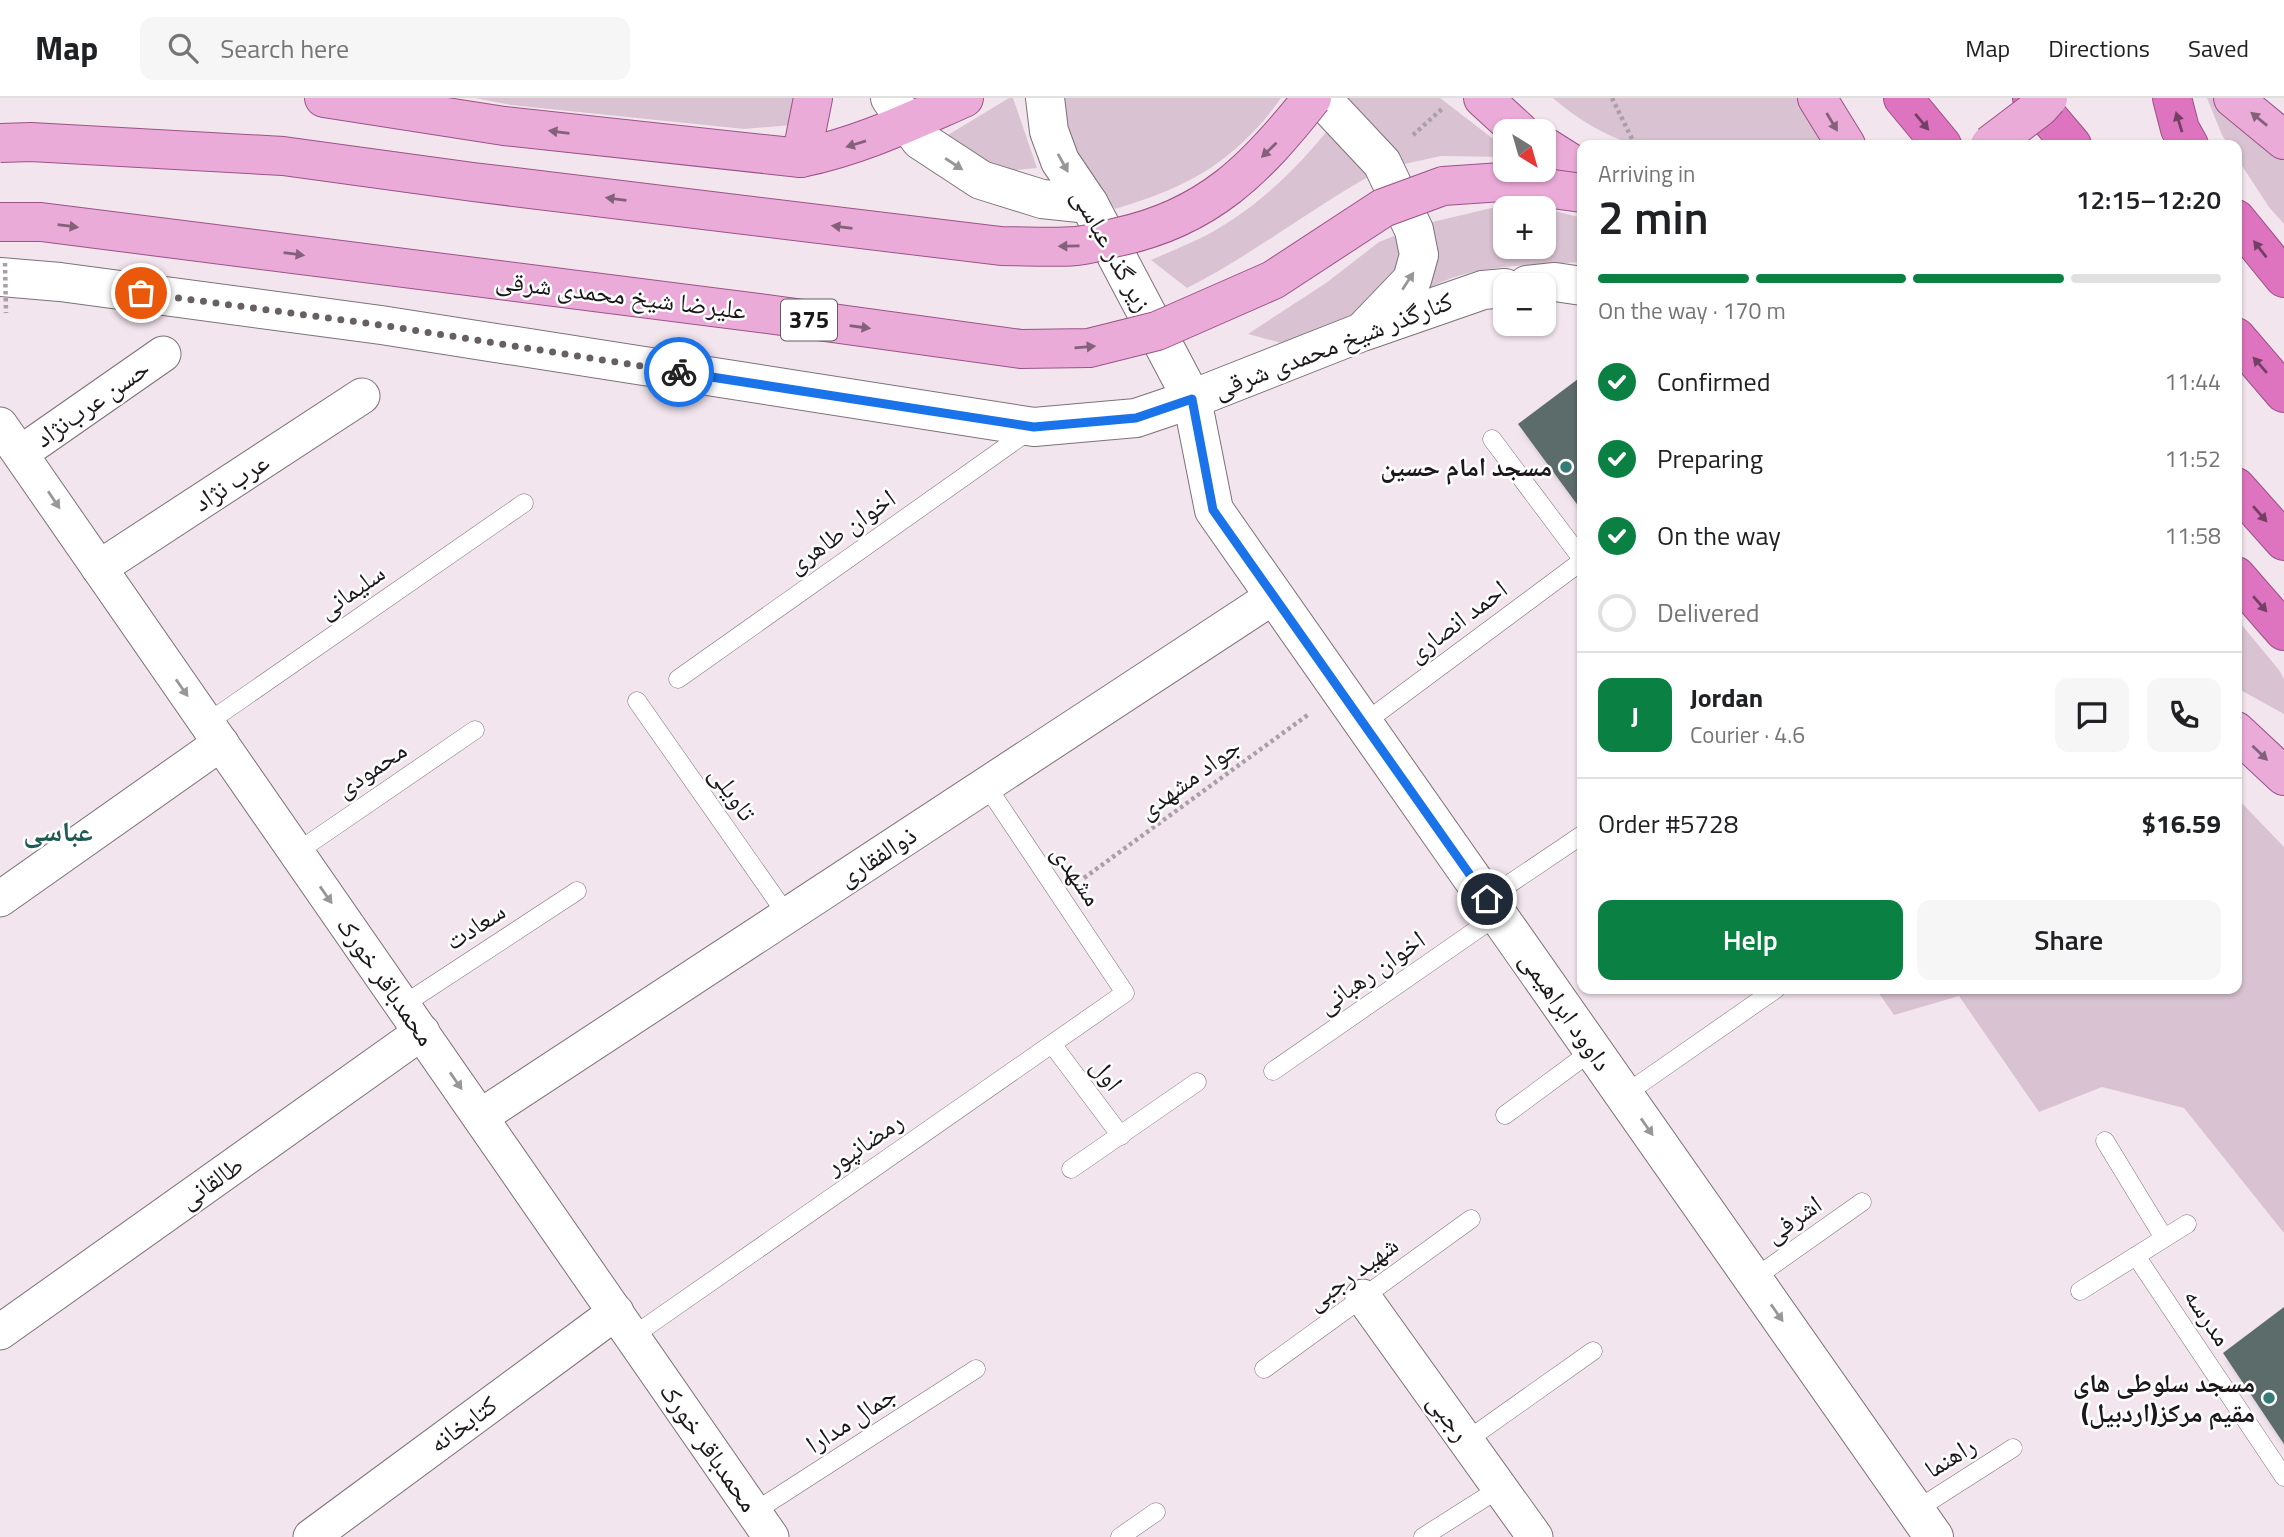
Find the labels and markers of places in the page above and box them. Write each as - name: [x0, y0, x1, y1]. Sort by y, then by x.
- pin: [111, 263, 171, 323]
- place label: مسجد امام حسین: [1380, 447, 1552, 486]
- marker: مسجد امام حسین: [1558, 459, 1574, 475]
- pin: [1457, 869, 1517, 929]
- place label: مسجد سلوطی های مقیم مرکز(اردبیل): [2073, 1363, 2255, 1432]
- marker: مسجد سلوطی های مقیم مرکز(اردبیل): [2261, 1390, 2277, 1406]

